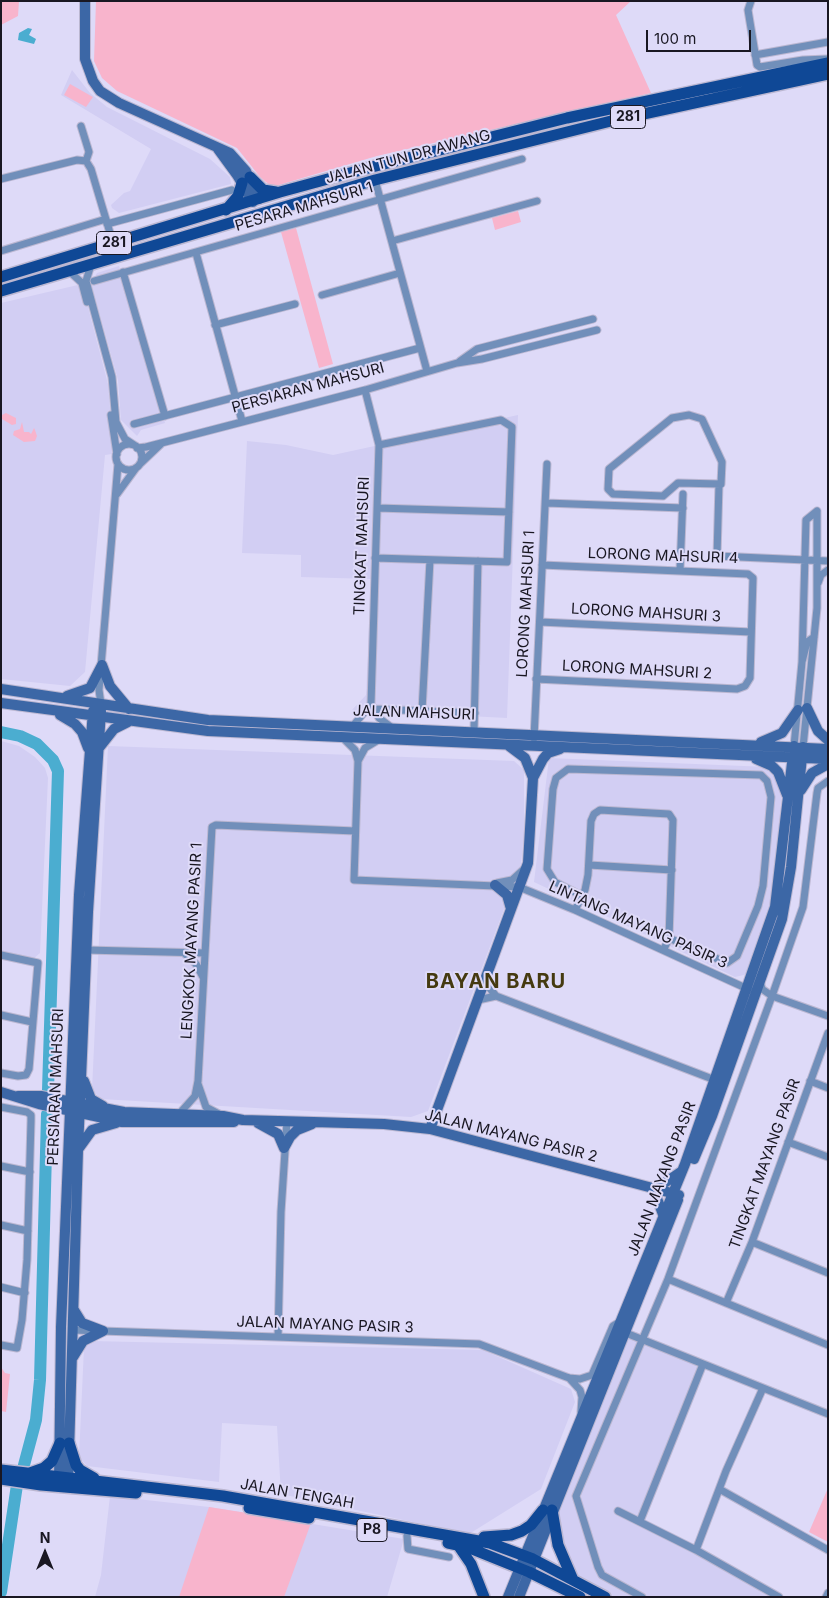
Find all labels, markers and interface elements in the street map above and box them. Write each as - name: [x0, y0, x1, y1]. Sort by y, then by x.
- scale bar: [649, 20, 754, 52]
- text: 100 m: [654, 29, 696, 48]
- road number: 281: [610, 105, 646, 128]
- street label: JALAN TUN DR AWANG: [323, 126, 493, 188]
- street label: PESARA MAHSURI 1: [233, 179, 375, 235]
- road number: 281: [96, 232, 132, 254]
- street label: PERSIARAN MAHSURI: [230, 359, 386, 417]
- street label: TINGKAT MAHSURI: [351, 476, 373, 616]
- street label: LORONG MAHSURI 1: [513, 530, 539, 678]
- street label: LORONG MAHSURI 4: [587, 544, 739, 568]
- street label: LORONG MAHSURI 3: [570, 600, 722, 626]
- street label: LORONG MAHSURI 2: [562, 657, 712, 683]
- street label: JALAN MAHSURI: [352, 702, 476, 724]
- street label: LENGKOK MAYANG PASIR 1: [178, 842, 206, 1040]
- street label: LINTANG MAYANG PASIR 3: [546, 877, 730, 973]
- district label: BAYAN BARU: [425, 970, 567, 994]
- street label: PERSIARAN MAHSURI: [44, 1008, 68, 1166]
- street label: TINGKAT MAYANG PASIR: [726, 1076, 804, 1252]
- street label: JALAN MAYANG PASIR: [624, 1099, 700, 1259]
- street label: JALAN MAYANG PASIR 2: [423, 1106, 599, 1166]
- street label: JALAN MAYANG PASIR 3: [236, 1313, 414, 1337]
- street label: JALAN TENGAH: [239, 1475, 355, 1513]
- road number: P8: [357, 1518, 387, 1542]
- north arrow: [20, 1528, 70, 1578]
- text: N: [40, 1529, 50, 1546]

